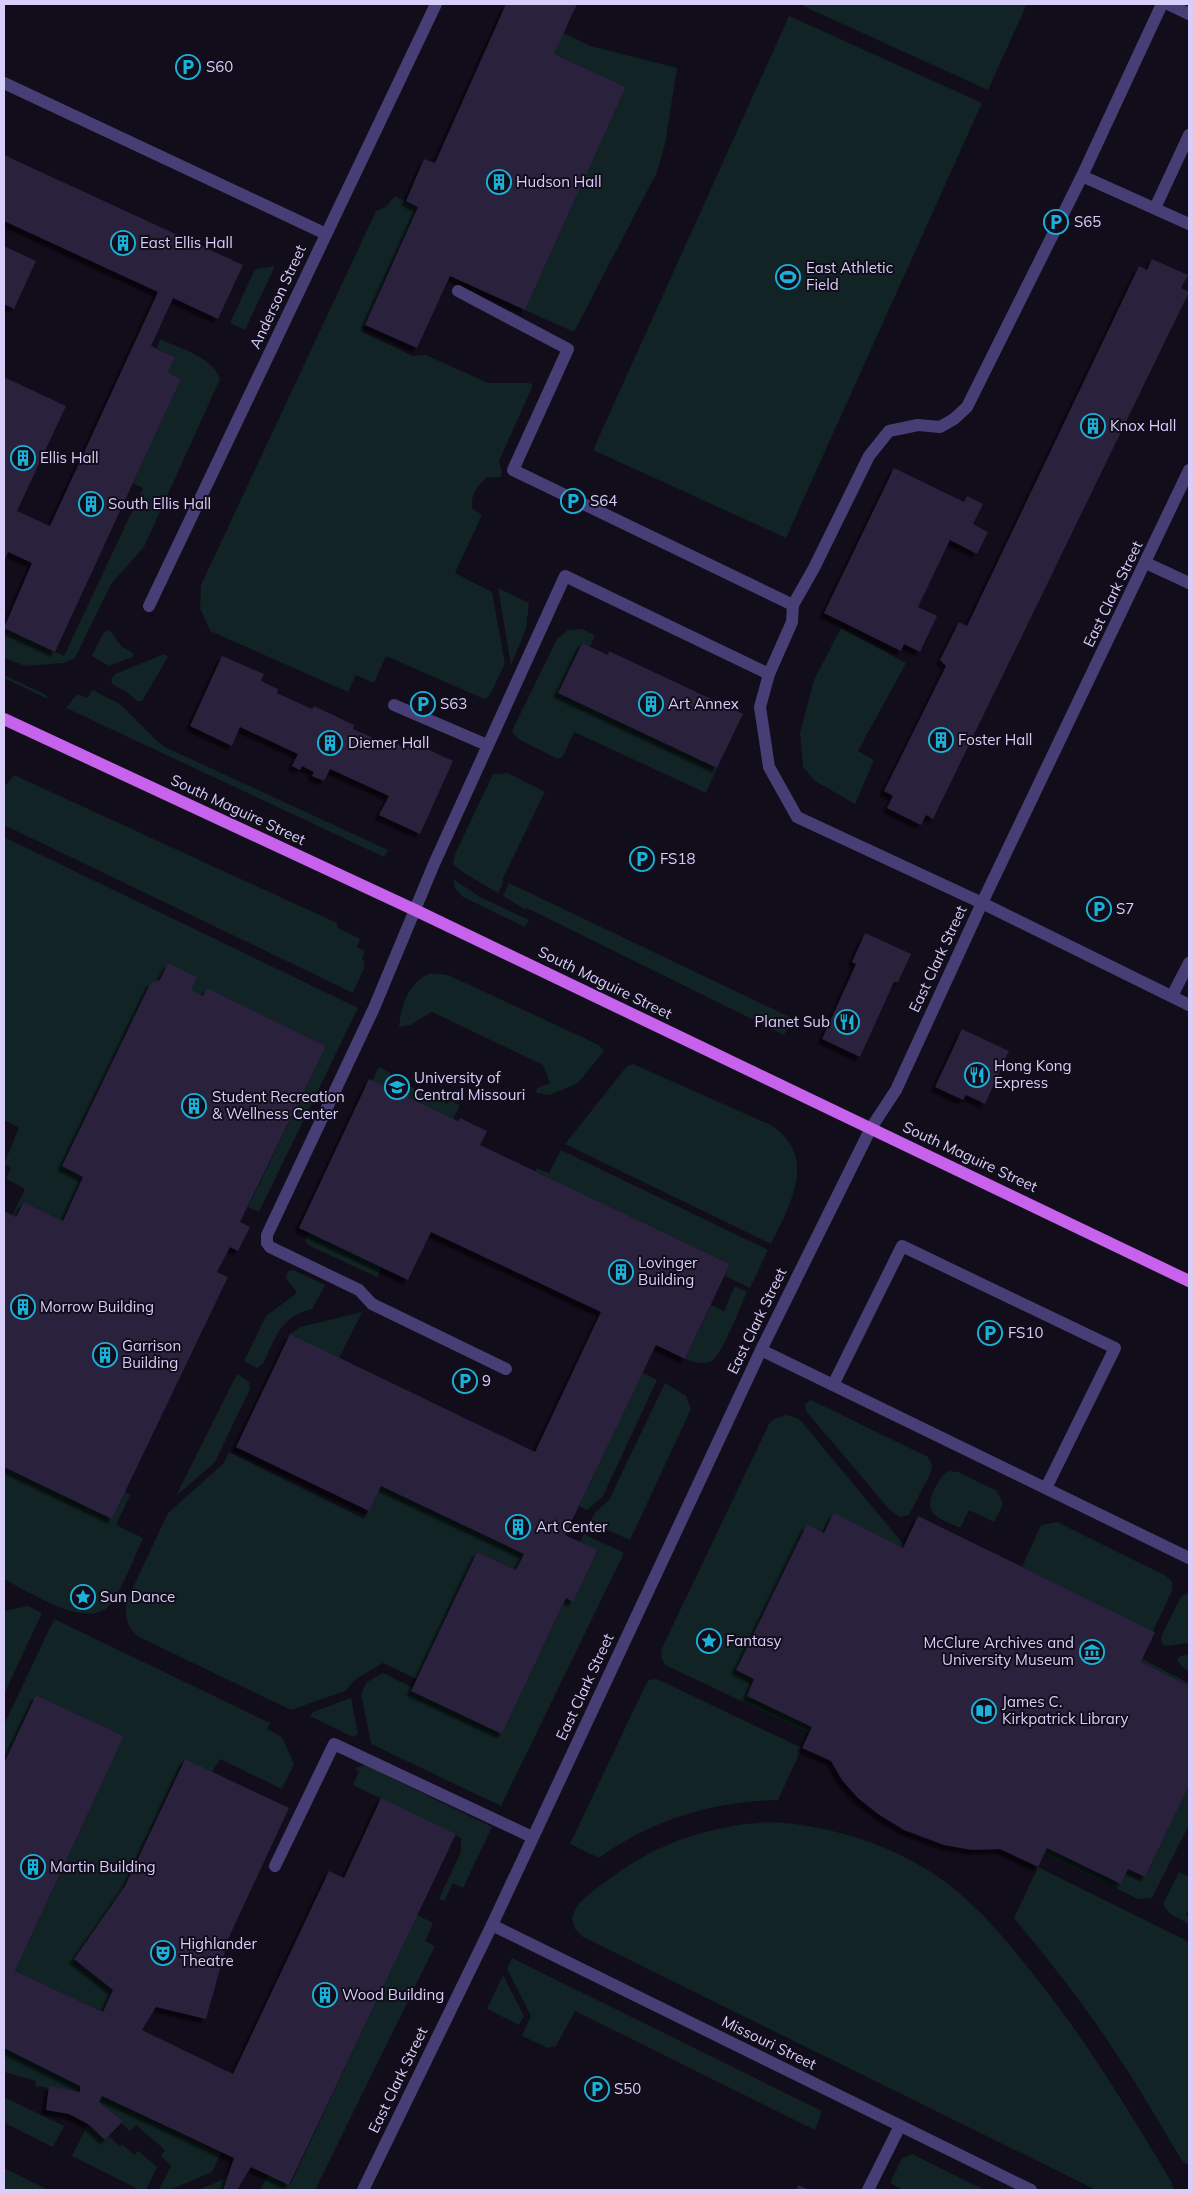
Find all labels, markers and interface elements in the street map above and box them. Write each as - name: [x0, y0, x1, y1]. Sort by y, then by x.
- parking icon: S60: [175, 54, 201, 80]
- place label: S60: [206, 57, 233, 76]
- building icon: Hudson Hall: [486, 169, 512, 195]
- place label: Hudson Hall: [516, 172, 602, 191]
- parking icon: S65: [1043, 209, 1069, 235]
- place label: S65: [1074, 212, 1101, 231]
- building icon: East Ellis Hall: [110, 230, 136, 256]
- place label: East Ellis Hall: [140, 233, 233, 252]
- street label: Anderson Street: [245, 242, 310, 352]
- place label: East Athletic Field: [806, 258, 893, 294]
- sports icon: East Athletic Field: [775, 264, 801, 290]
- building icon: Knox Hall: [1080, 413, 1106, 439]
- place label: Knox Hall: [1110, 416, 1176, 435]
- building icon: Ellis Hall: [10, 445, 36, 471]
- place label: Ellis Hall: [40, 448, 99, 467]
- parking icon: S64: [560, 488, 586, 514]
- building icon: South Ellis Hall: [78, 491, 104, 517]
- place label: S64: [590, 491, 617, 510]
- place label: South Ellis Hall: [108, 494, 211, 513]
- street label: East Clark Street: [1079, 538, 1146, 650]
- parking icon: S63: [410, 691, 436, 717]
- building icon: Art Annex: [638, 691, 664, 717]
- place label: S63: [440, 694, 467, 713]
- place label: Art Annex: [668, 694, 739, 713]
- building icon: Foster Hall: [928, 727, 954, 753]
- building icon: Diemer Hall: [317, 730, 343, 756]
- place label: Foster Hall: [958, 730, 1032, 749]
- place label: Diemer Hall: [348, 733, 429, 752]
- street label: South Maguire Street: [168, 770, 309, 849]
- parking icon: FS18: [629, 846, 655, 872]
- place label: FS18: [660, 849, 695, 868]
- parking icon: S7: [1086, 896, 1112, 922]
- place label: S7: [1116, 899, 1134, 918]
- street label: East Clark Street: [905, 902, 971, 1015]
- street label: South Maguire Street: [535, 942, 675, 1023]
- restaurant icon: Planet Sub: [834, 1009, 860, 1035]
- place label: Planet Sub: [755, 1012, 830, 1031]
- place label: Hong Kong Express: [994, 1056, 1072, 1092]
- restaurant icon: Hong Kong Express: [964, 1062, 990, 1088]
- place label: University of Central Missouri: [414, 1068, 525, 1104]
- school or university icon: University of Central Missouri: [384, 1074, 410, 1100]
- place label: Student Recreation & Wellness Center: [212, 1087, 345, 1123]
- building icon: Student Recreation & Wellness Center: [181, 1093, 207, 1119]
- street label: South Maguire Street: [900, 1117, 1041, 1196]
- place label: Lovinger Building: [638, 1253, 698, 1289]
- building icon: Lovinger Building: [608, 1259, 634, 1285]
- street label: East Clark Street: [723, 1265, 790, 1377]
- building icon: Morrow Building: [10, 1294, 36, 1320]
- place label: Morrow Building: [40, 1297, 154, 1316]
- parking icon: FS10: [977, 1320, 1003, 1346]
- place label: FS10: [1008, 1323, 1043, 1342]
- place label: Garrison Building: [122, 1336, 181, 1372]
- building icon: Garrison Building: [92, 1342, 118, 1368]
- parking icon: 9: [452, 1368, 478, 1394]
- place label: 9: [482, 1371, 491, 1390]
- building icon: Art Center: [505, 1514, 531, 1540]
- place label: Art Center: [536, 1517, 608, 1536]
- place icon: Sun Dance: [70, 1584, 96, 1610]
- place label: Sun Dance: [100, 1587, 175, 1606]
- place icon: Fantasy: [696, 1628, 722, 1654]
- street label: East Clark Street: [552, 1630, 618, 1743]
- place label: Fantasy: [726, 1631, 781, 1650]
- place label: McClure Archives and University Museum: [923, 1633, 1074, 1669]
- museum icon: McClure Archives and University Museum: [1079, 1639, 1105, 1665]
- place label: James C. Kirkpatrick Library: [1002, 1692, 1129, 1728]
- library icon: James C. Kirkpatrick Library: [971, 1698, 997, 1724]
- building icon: Martin Building: [20, 1854, 46, 1880]
- place label: Martin Building: [50, 1857, 156, 1876]
- place label: Highlander Theatre: [180, 1934, 257, 1970]
- theatre icon: Highlander Theatre: [150, 1940, 176, 1966]
- building icon: Wood Building: [312, 1982, 338, 2008]
- place label: Wood Building: [342, 1985, 444, 2004]
- street label: Missouri Street: [719, 2011, 820, 2074]
- street label: East Clark Street: [364, 2024, 431, 2136]
- parking icon: S50: [584, 2076, 610, 2102]
- place label: S50: [614, 2079, 641, 2098]

